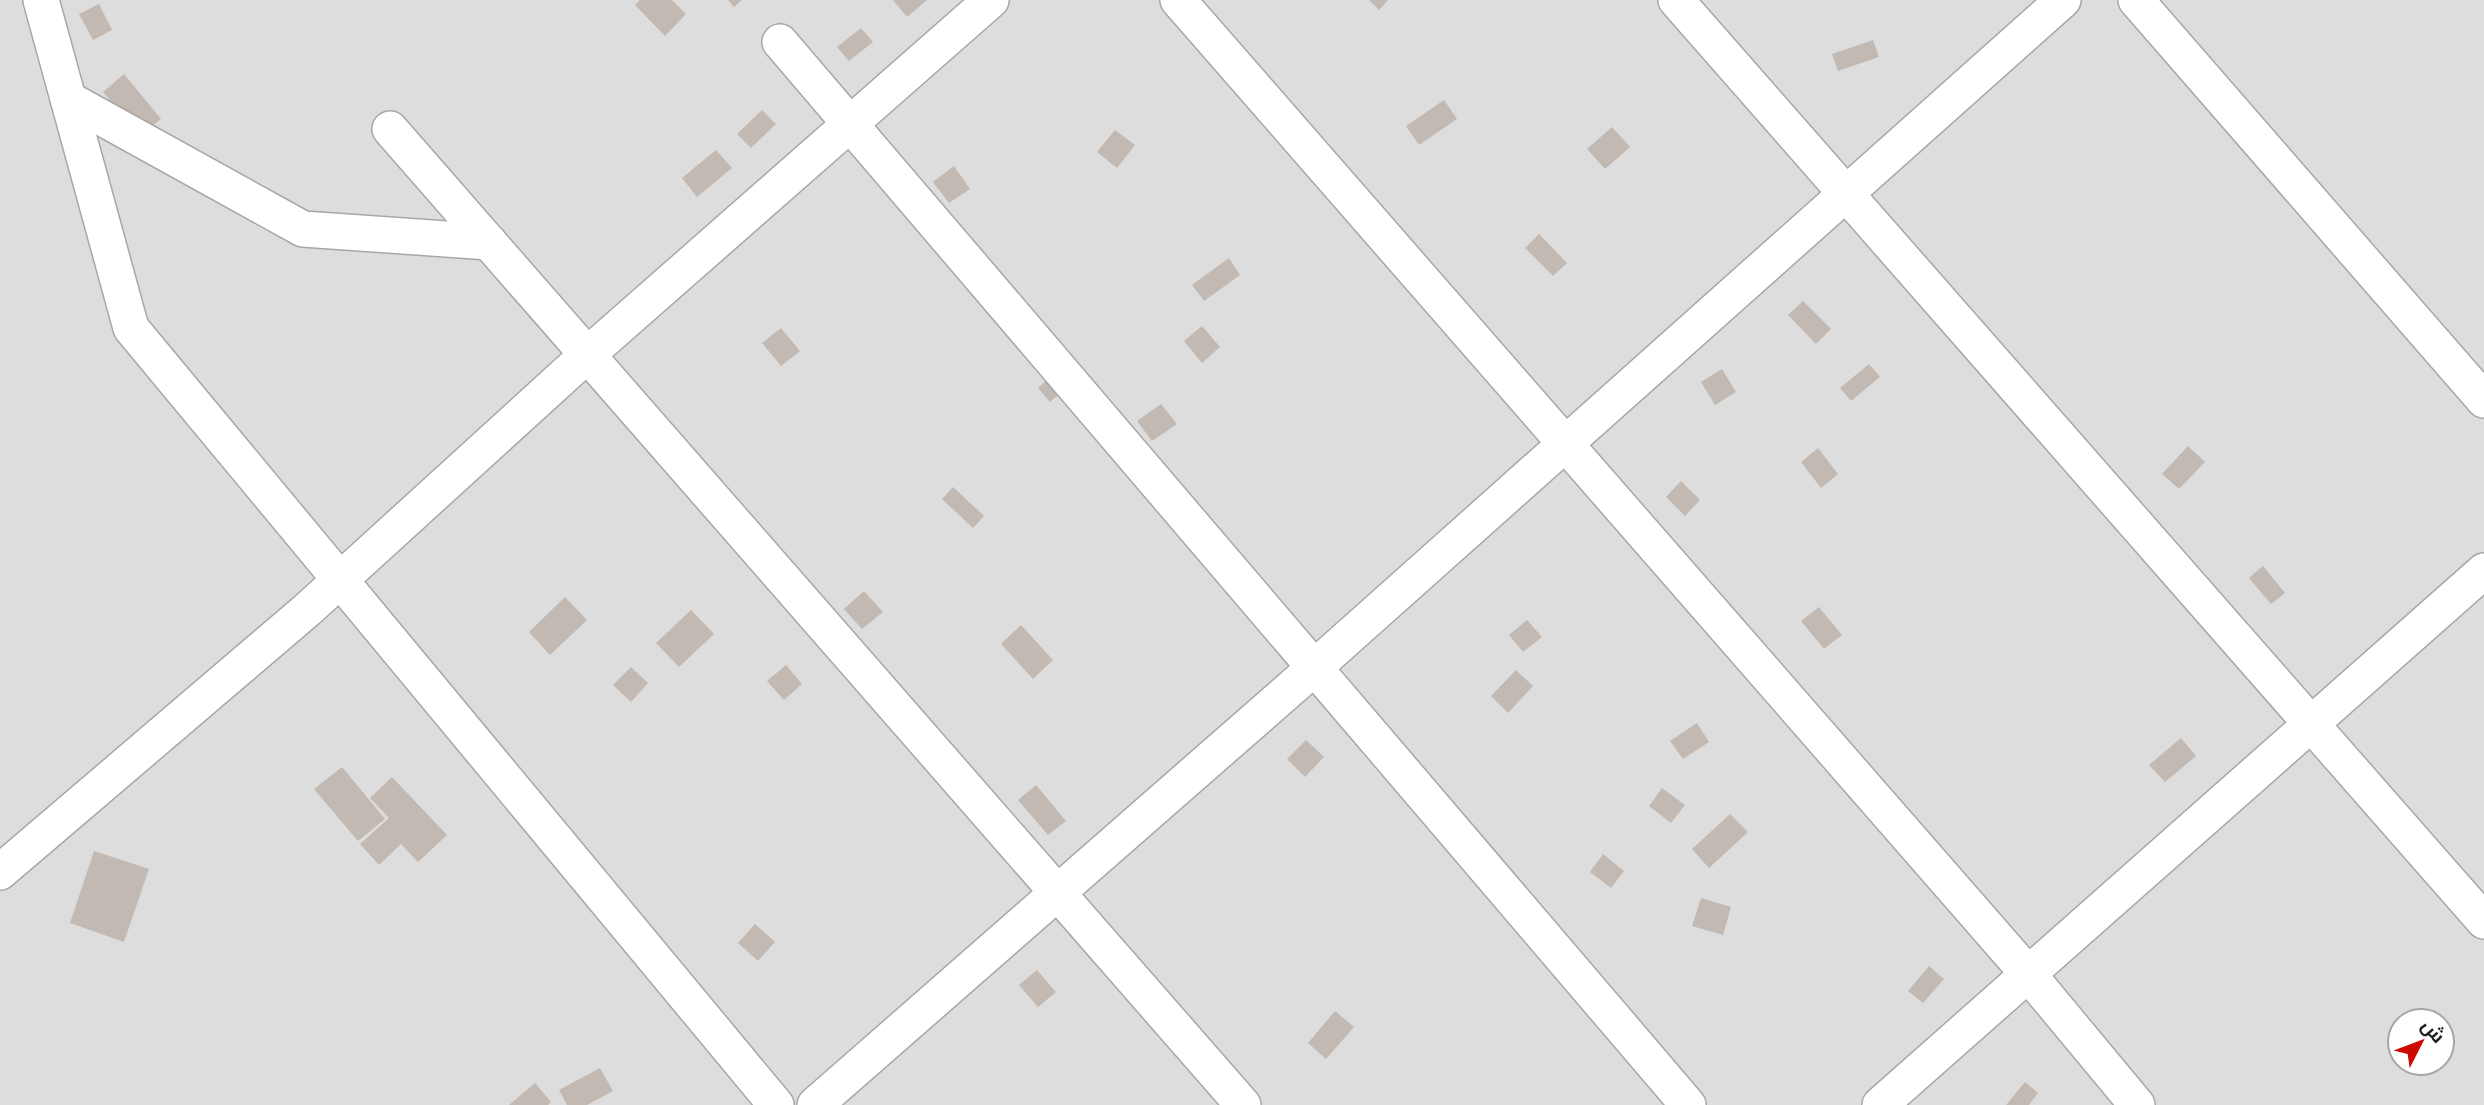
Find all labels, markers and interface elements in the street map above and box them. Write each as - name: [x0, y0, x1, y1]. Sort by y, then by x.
- north arrow: [2386, 1007, 2456, 1077]
- text: ش: [2417, 1014, 2450, 1048]

